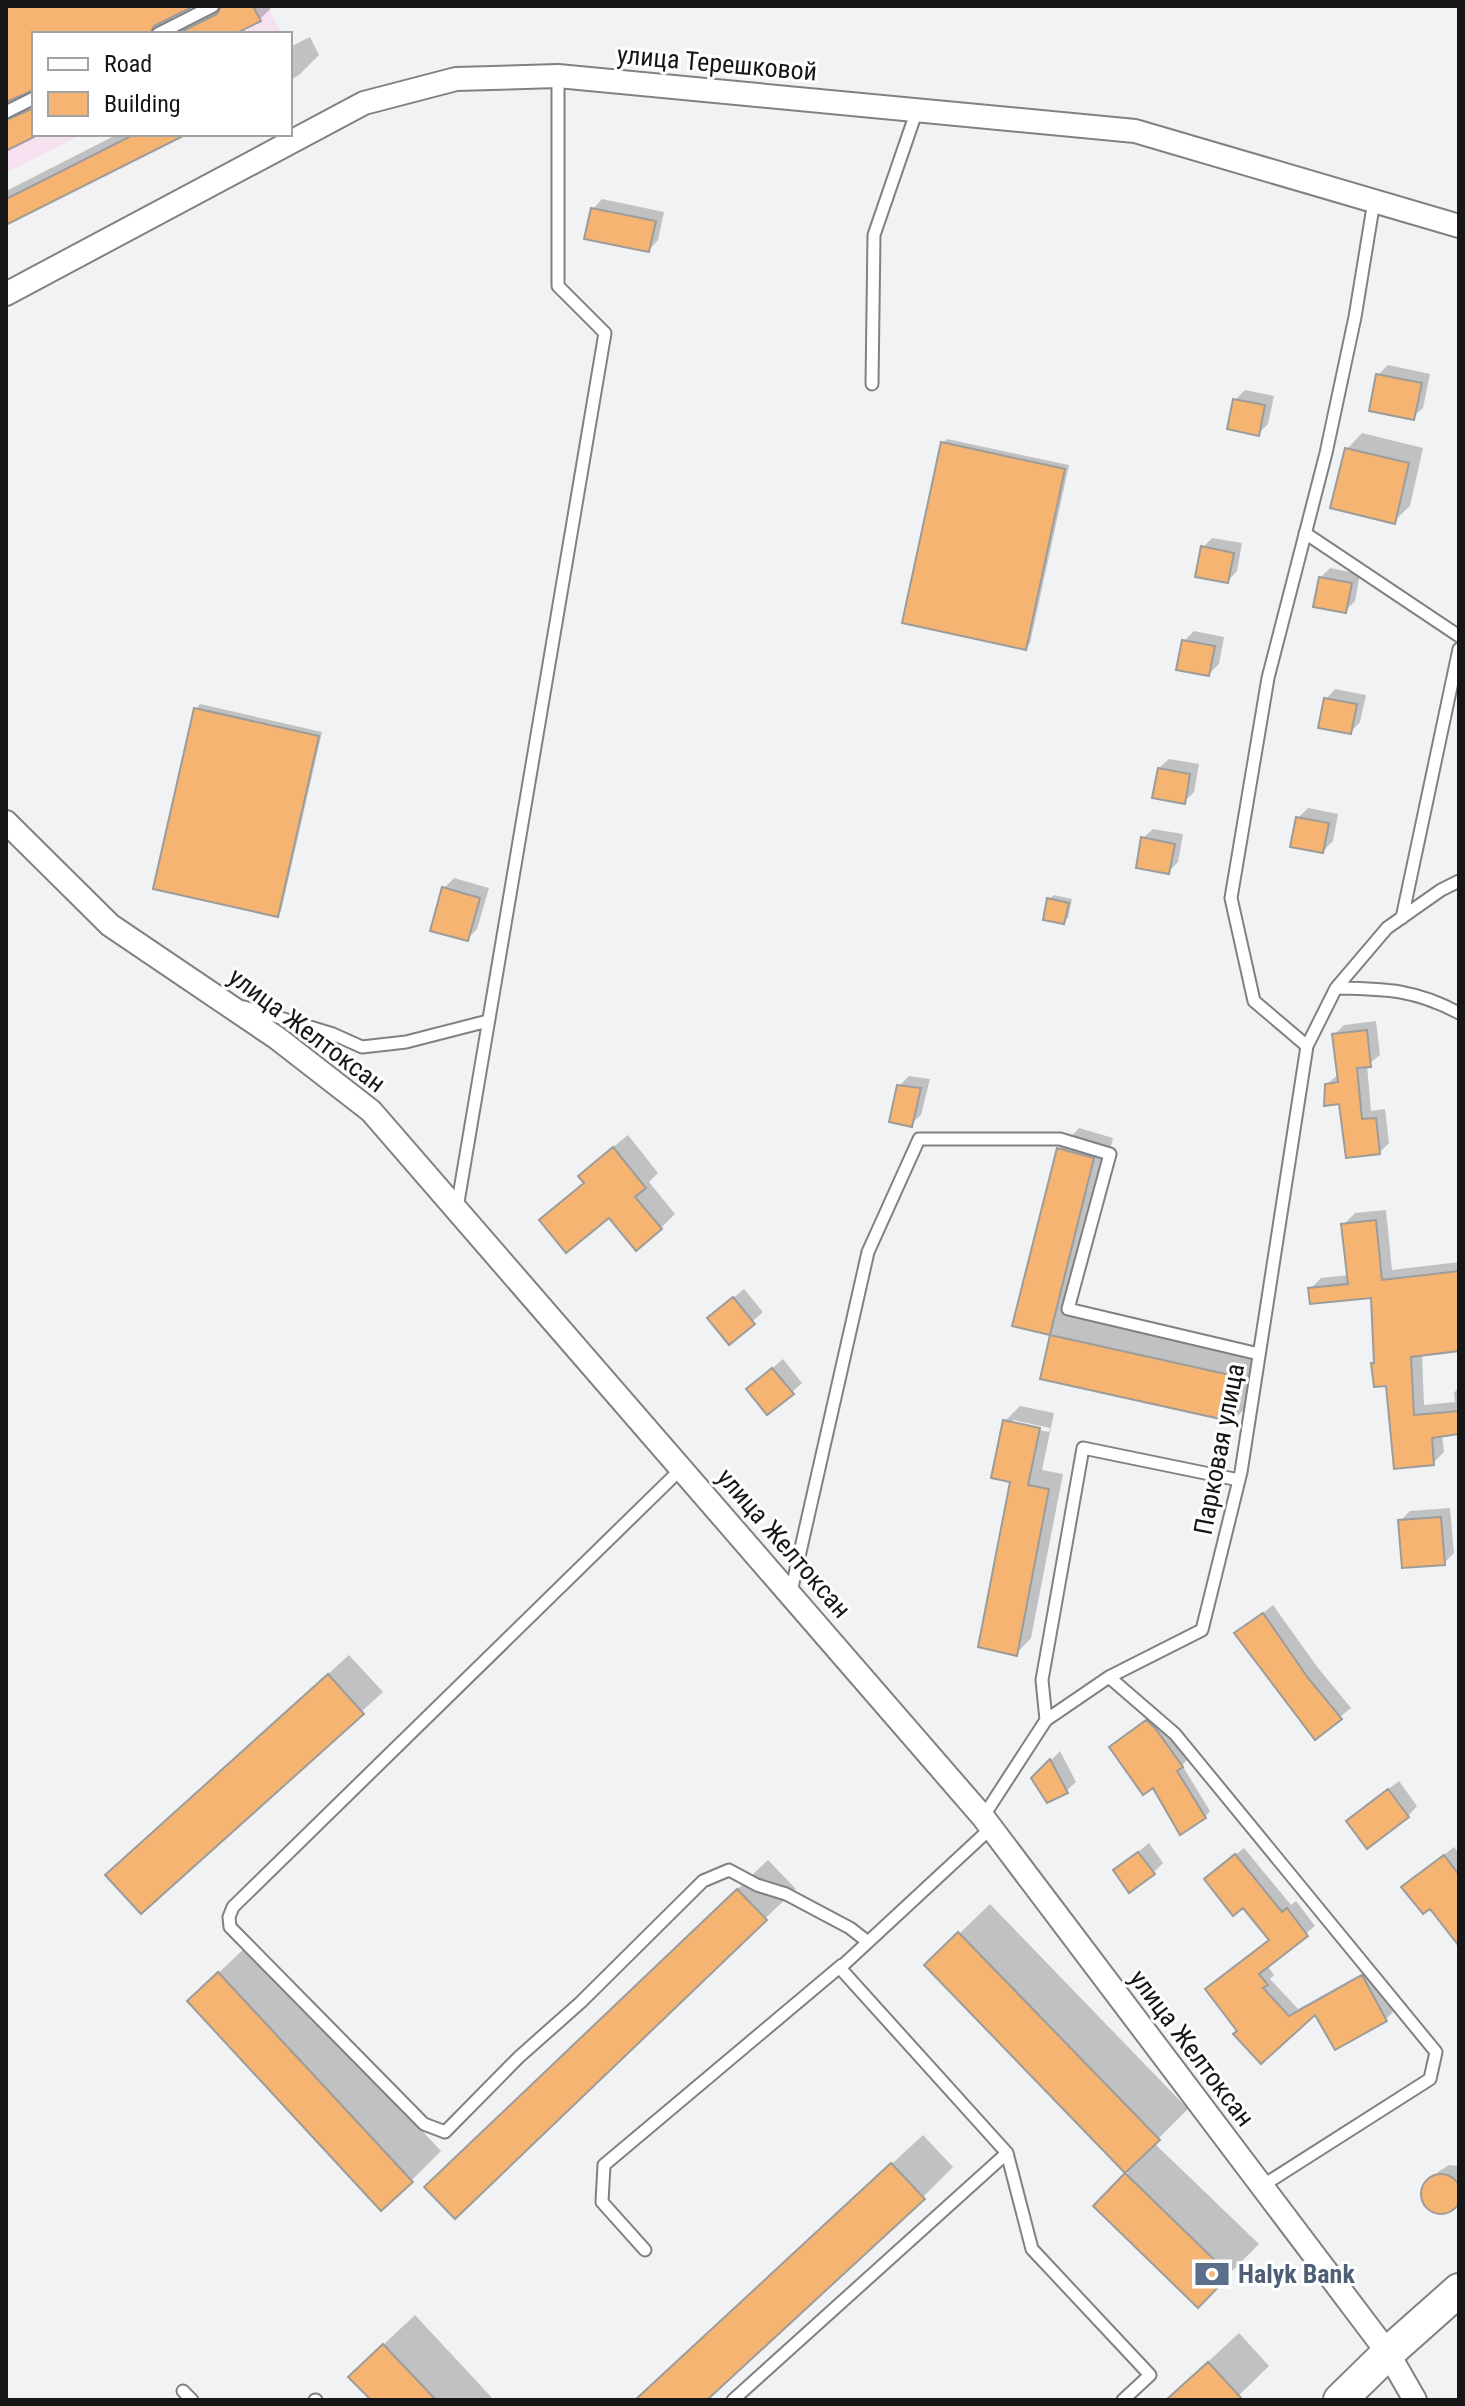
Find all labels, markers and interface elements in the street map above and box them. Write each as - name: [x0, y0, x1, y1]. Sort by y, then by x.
- legend: [32, 32, 292, 136]
- street label: улица Терешковой: [616, 39, 818, 87]
- text: Road: [104, 50, 152, 78]
- text: Building: [104, 90, 181, 118]
- street label: улица Желтоксан: [223, 961, 391, 1099]
- street label: Парковая улица: [1188, 1361, 1250, 1537]
- street label: улица Желтоксан: [711, 1462, 857, 1624]
- street label: улица Желтоксан: [1123, 1964, 1261, 2132]
- bank icon: Halyk Bank: [1193, 2255, 1231, 2293]
- place label: Halyk Bank: [1238, 2259, 1355, 2289]

